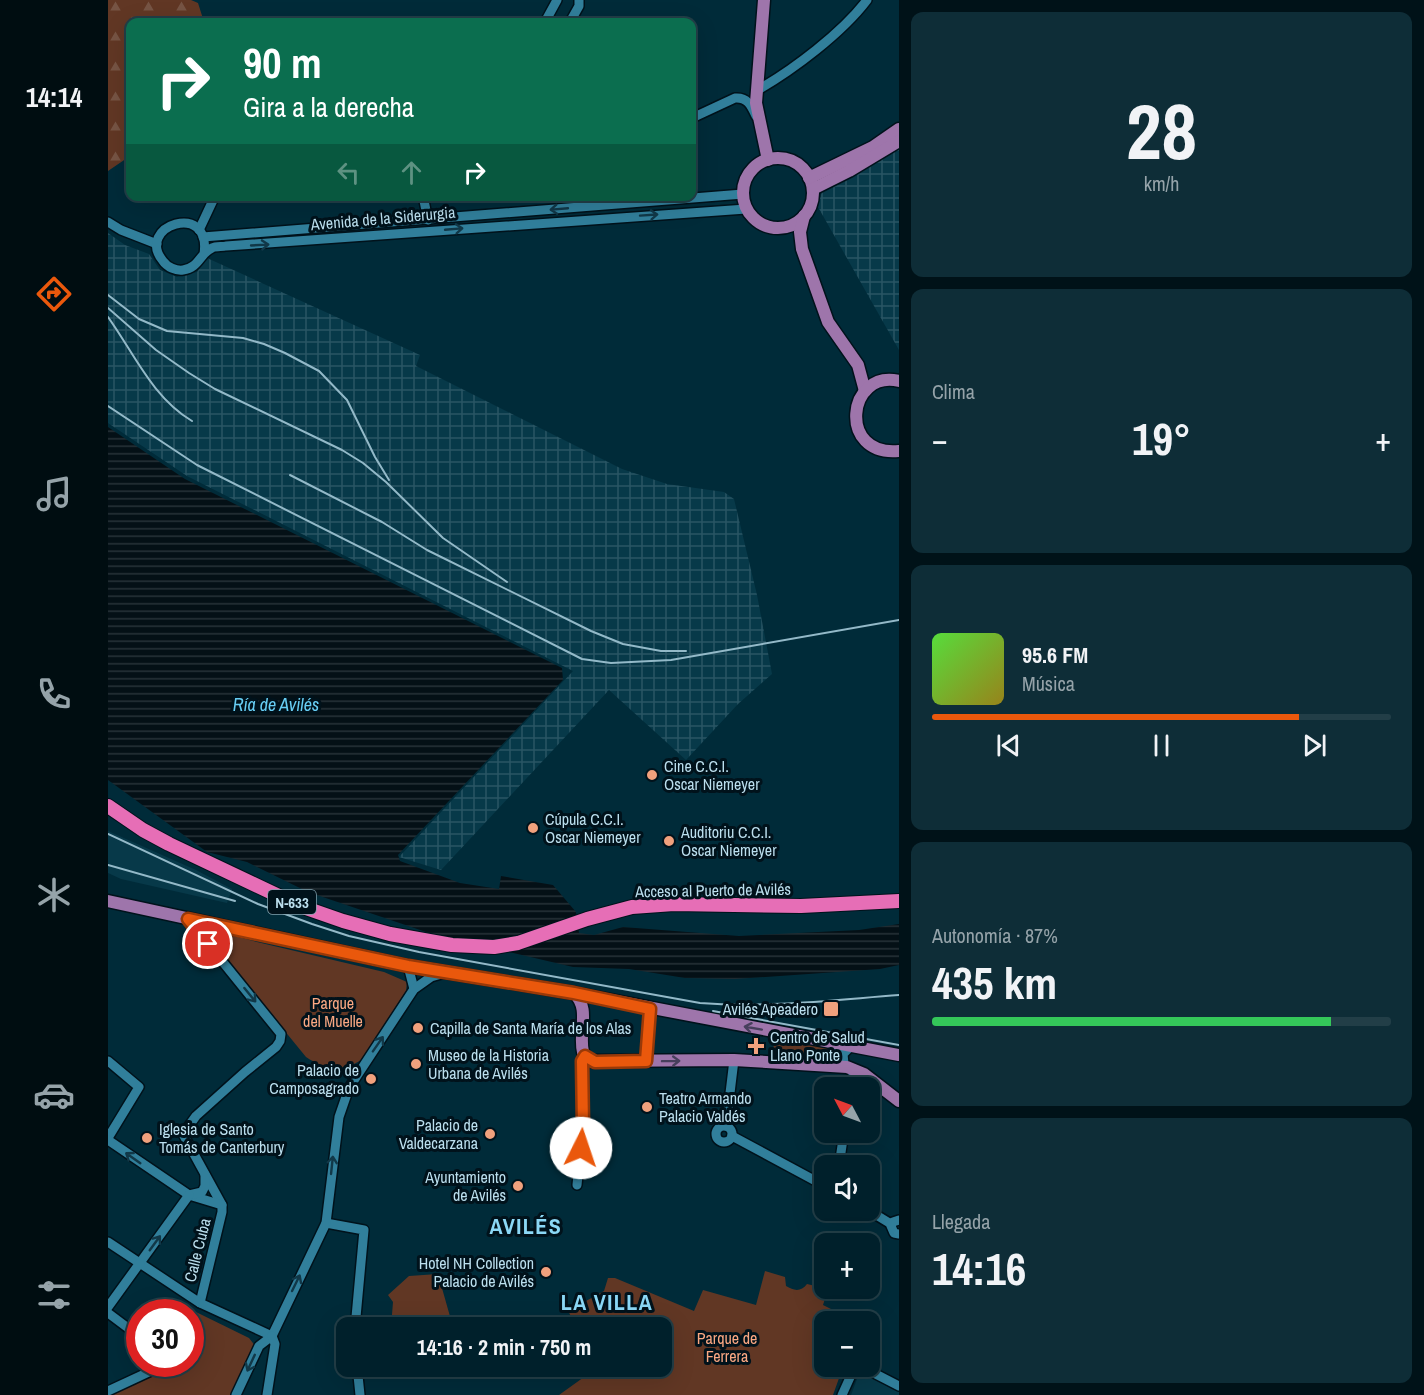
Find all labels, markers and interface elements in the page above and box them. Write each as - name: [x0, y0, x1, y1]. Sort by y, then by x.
- text: 90 m: [243, 35, 322, 91]
- icon: right: [144, 42, 222, 120]
- text: 28: [1126, 78, 1197, 183]
- text: 14:14: [26, 79, 82, 115]
- text: Gira a la derecha: [243, 89, 414, 125]
- icon: left: [332, 156, 365, 189]
- icon: ahead: [395, 156, 428, 189]
- icon: right: [458, 156, 491, 189]
- text: km/h: [1144, 170, 1179, 197]
- street label: Avenida de la Siderurgia: [309, 201, 457, 235]
- one-way arrow: [549, 204, 569, 215]
- one-way arrow: [638, 209, 658, 220]
- one-way arrow: [444, 223, 464, 234]
- one-way arrow: [250, 239, 270, 250]
- icon: directions: [33, 273, 75, 315]
- text: Clima: [932, 378, 975, 405]
- text: 19°: [1132, 408, 1191, 469]
- text: −: [932, 417, 948, 461]
- text: +: [1375, 417, 1391, 461]
- icon: music: [33, 473, 75, 515]
- text: 95.6 FM: [1022, 640, 1088, 670]
- text: Música: [1022, 670, 1075, 697]
- icon: phone: [33, 673, 75, 715]
- water label: Ría de Avilés: [233, 692, 319, 717]
- icon: previous: [992, 729, 1025, 762]
- icon: pause: [1145, 729, 1178, 762]
- icon: next: [1298, 729, 1331, 762]
- place label: Cine C.C.I. Oscar Niemeyer: [664, 755, 760, 795]
- marker: Cine C.C.I. Oscar Niemeyer: [645, 768, 659, 782]
- place label: Cúpula C.C.I. Oscar Niemeyer: [545, 808, 641, 848]
- marker: Cúpula C.C.I. Oscar Niemeyer: [526, 821, 540, 835]
- place label: Auditoriu C.C.I. Oscar Niemeyer: [680, 821, 777, 861]
- marker: Auditoriu C.C.I. Oscar Niemeyer: [662, 834, 676, 848]
- icon: climate: [33, 874, 75, 916]
- street label: Acceso al Puerto de Avilés: [634, 878, 791, 902]
- road number: N-633: [268, 890, 316, 914]
- pin: [182, 918, 233, 969]
- text: Autonomía · 87%: [932, 922, 1058, 949]
- icon: arrive: [191, 927, 224, 960]
- text: 435 km: [932, 952, 1057, 1013]
- one-way arrow: [243, 987, 256, 1003]
- park label: Parque del Muelle: [303, 992, 363, 1032]
- place label: Avilés Apeadero: [722, 998, 818, 1020]
- marker: Avilés Apeadero: [822, 1000, 840, 1018]
- place label: Capilla de Santa María de los Alas: [430, 1017, 631, 1039]
- marker: Capilla de Santa María de los Alas: [411, 1021, 425, 1035]
- one-way arrow: [744, 1022, 764, 1033]
- place label: Centro de Salud Llano Ponte: [770, 1026, 865, 1066]
- one-way arrow: [372, 1037, 384, 1053]
- marker: Centro de Salud Llano Ponte: [747, 1037, 765, 1055]
- place label: Museo de la Historia Urbana de Avilés: [428, 1044, 550, 1084]
- one-way arrow: [661, 1055, 681, 1067]
- marker: Museo de la Historia Urbana de Avilés: [409, 1057, 423, 1071]
- place label: Palacio de Camposagrado: [269, 1059, 359, 1099]
- marker: Palacio de Camposagrado: [364, 1072, 378, 1086]
- icon: car: [33, 1074, 75, 1116]
- north arrow: [814, 1077, 880, 1143]
- map controls: [814, 1077, 880, 1377]
- place label: Teatro Armando Palacio Valdés: [659, 1087, 752, 1127]
- marker: Teatro Armando Palacio Valdés: [640, 1100, 654, 1114]
- place label: Palacio de Valdecarzana: [399, 1114, 479, 1154]
- position arrow: [549, 1116, 613, 1180]
- place label: Iglesia de Santo Tomás de Canterbury: [159, 1118, 285, 1158]
- marker: Palacio de Valdecarzana: [483, 1127, 497, 1141]
- marker: Iglesia de Santo Tomás de Canterbury: [140, 1131, 154, 1145]
- one-way arrow: [125, 1152, 141, 1164]
- one-way arrow: [327, 1155, 338, 1175]
- button: sound: [814, 1155, 880, 1221]
- place label: Ayuntamiento de Avilés: [424, 1166, 506, 1206]
- marker: Ayuntamiento de Avilés: [511, 1179, 525, 1193]
- text: Llegada: [932, 1208, 990, 1235]
- district label: AVILÉS: [490, 1211, 562, 1241]
- street label: Calle Cuba: [178, 1215, 216, 1284]
- button: +: [814, 1233, 880, 1299]
- one-way arrow: [148, 1235, 161, 1251]
- text: 14:16: [932, 1238, 1026, 1299]
- place label: Hotel NH Collection Palacio de Avilés: [419, 1252, 534, 1292]
- marker: Hotel NH Collection Palacio de Avilés: [539, 1265, 553, 1279]
- icon: filters: [33, 1274, 75, 1316]
- one-way arrow: [291, 1274, 303, 1292]
- district label: LA VILLA: [561, 1287, 653, 1317]
- speed limit sign: 30: [126, 1299, 204, 1377]
- button: −: [814, 1311, 880, 1377]
- park label: Parque de Ferrera: [697, 1327, 757, 1367]
- text: 14:16 · 2 min · 750 m: [417, 1332, 591, 1362]
- one-way arrow: [245, 1353, 256, 1371]

